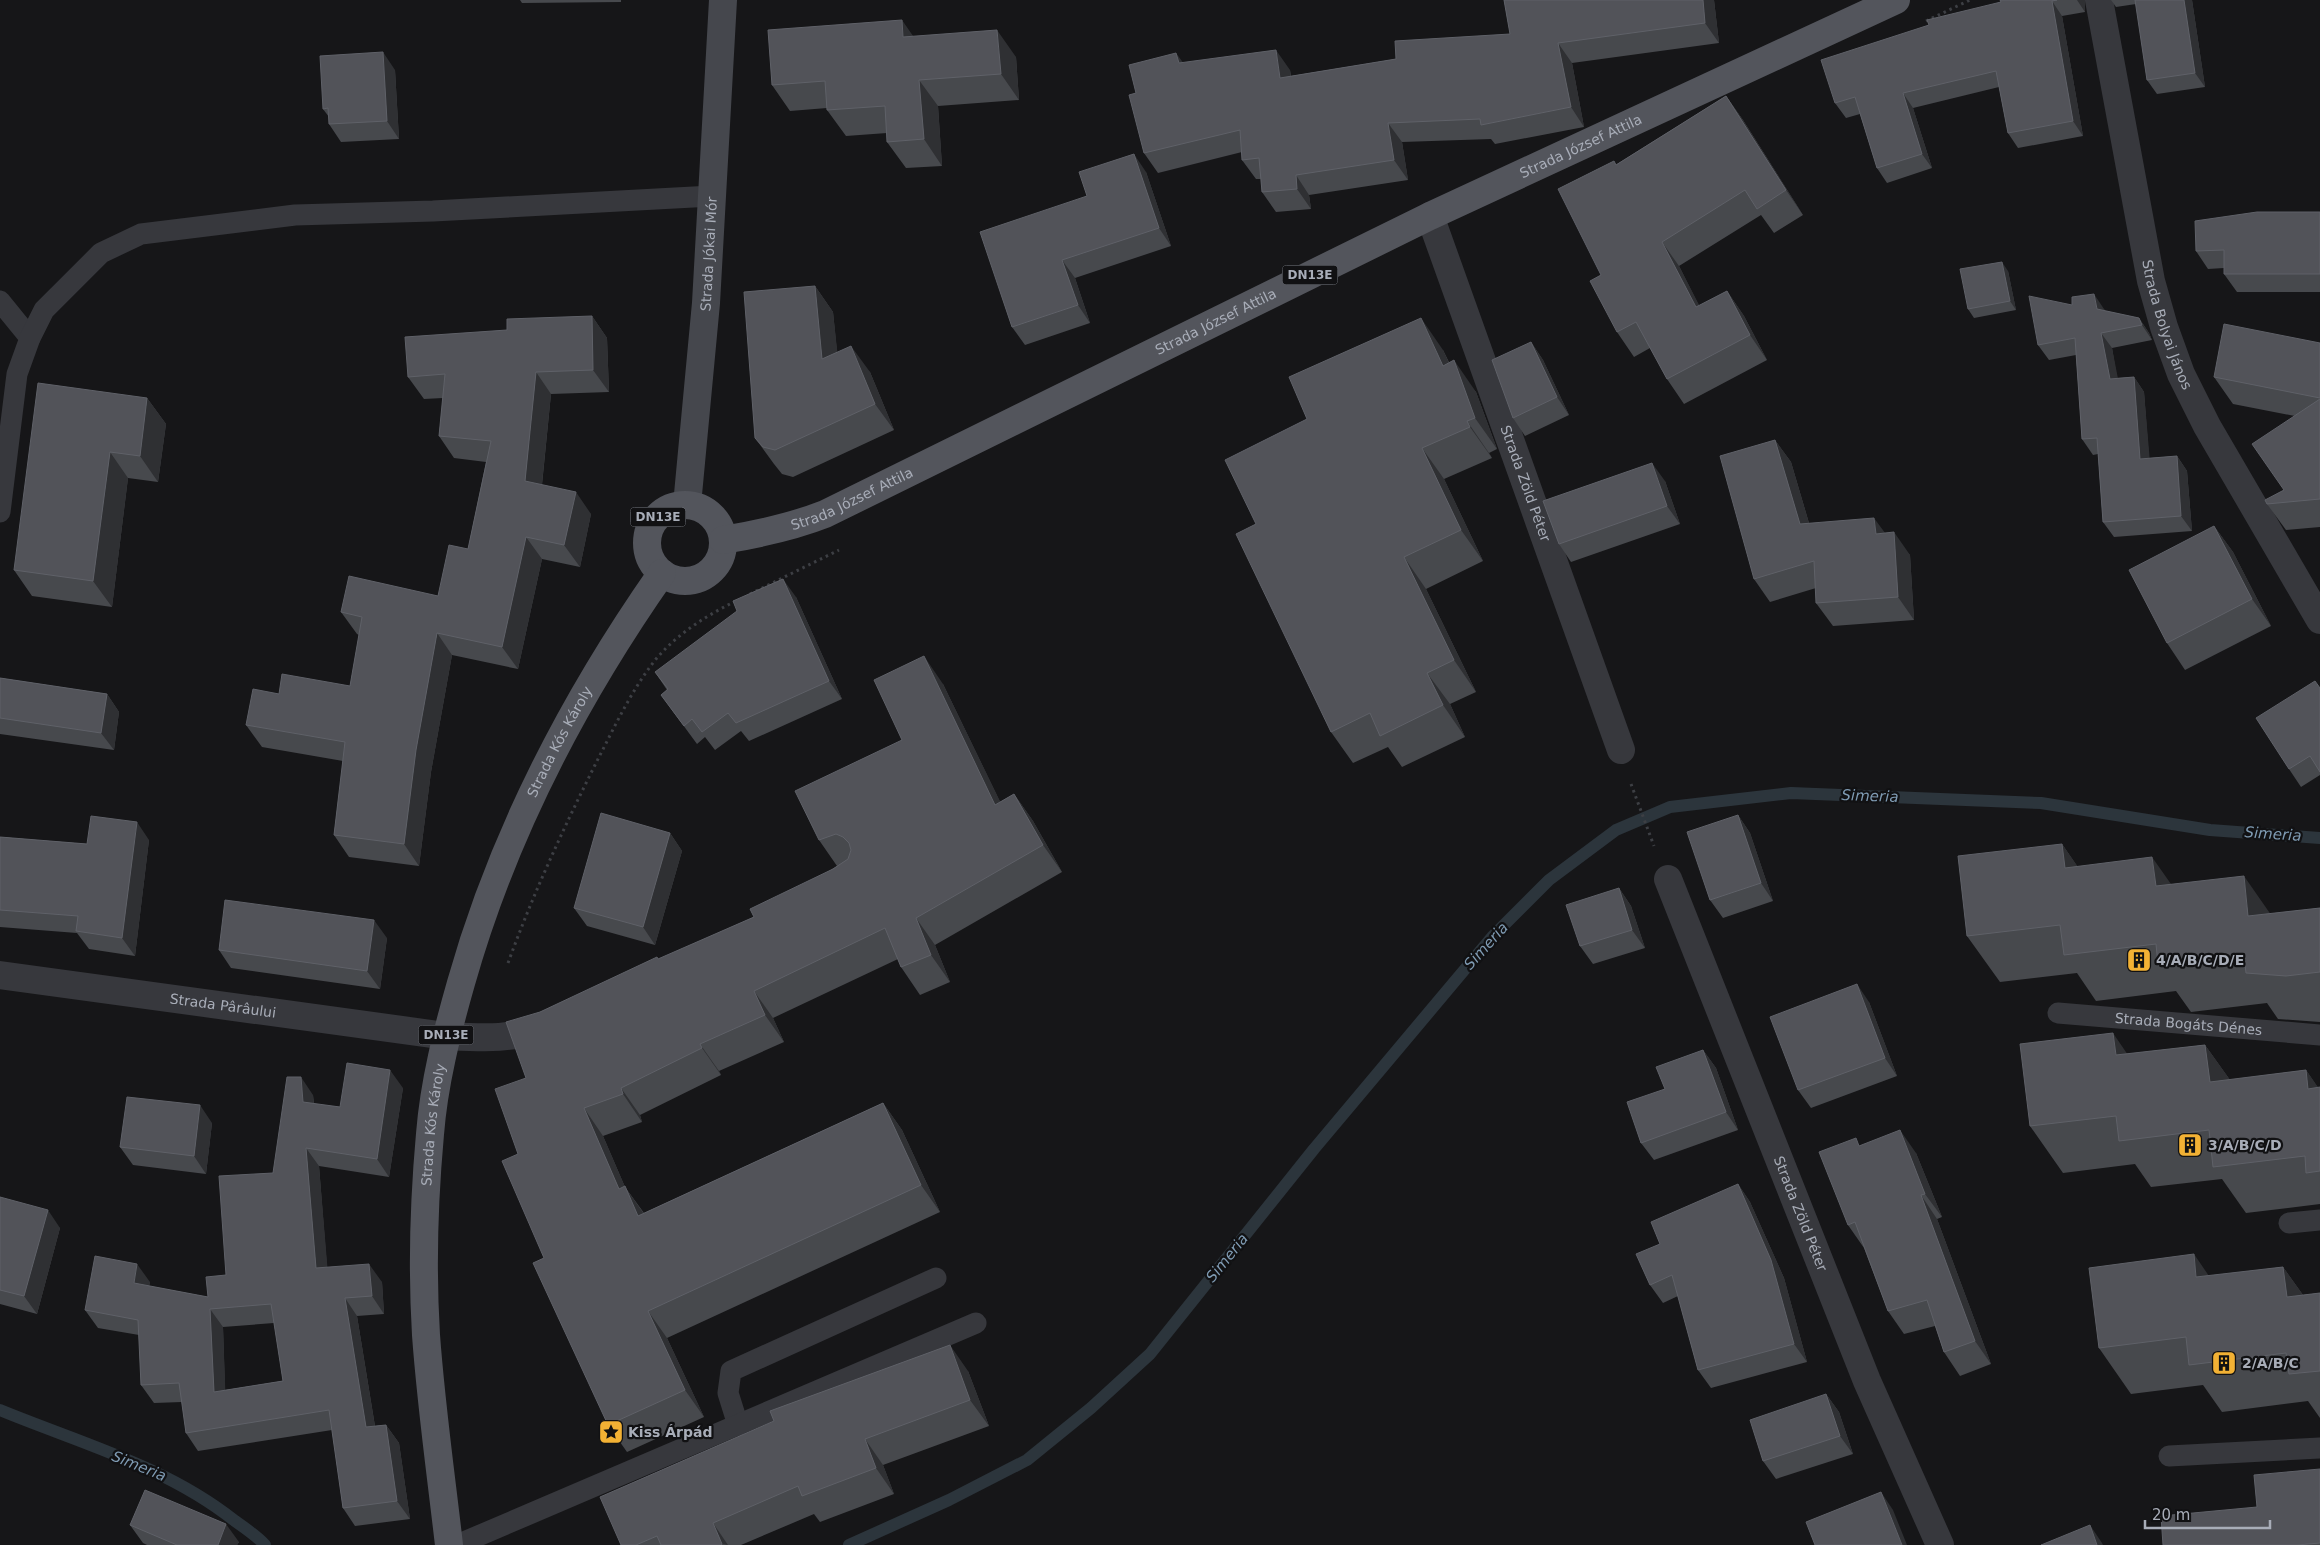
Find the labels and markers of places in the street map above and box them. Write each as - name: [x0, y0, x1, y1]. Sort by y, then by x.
- building icon: 4/A/B/C/D/E: [2126, 947, 2152, 973]
- place label: 4/A/B/C/D/E: [2156, 952, 2244, 968]
- building icon: 3/A/B/C/D: [2177, 1132, 2203, 1158]
- place label: 3/A/B/C/D: [2208, 1137, 2282, 1153]
- building icon: 2/A/B/C: [2211, 1350, 2237, 1376]
- place label: 2/A/B/C: [2242, 1355, 2299, 1371]
- place icon: Kiss Árpád: [598, 1419, 624, 1445]
- place label: Kiss Árpád: [628, 1424, 712, 1440]

